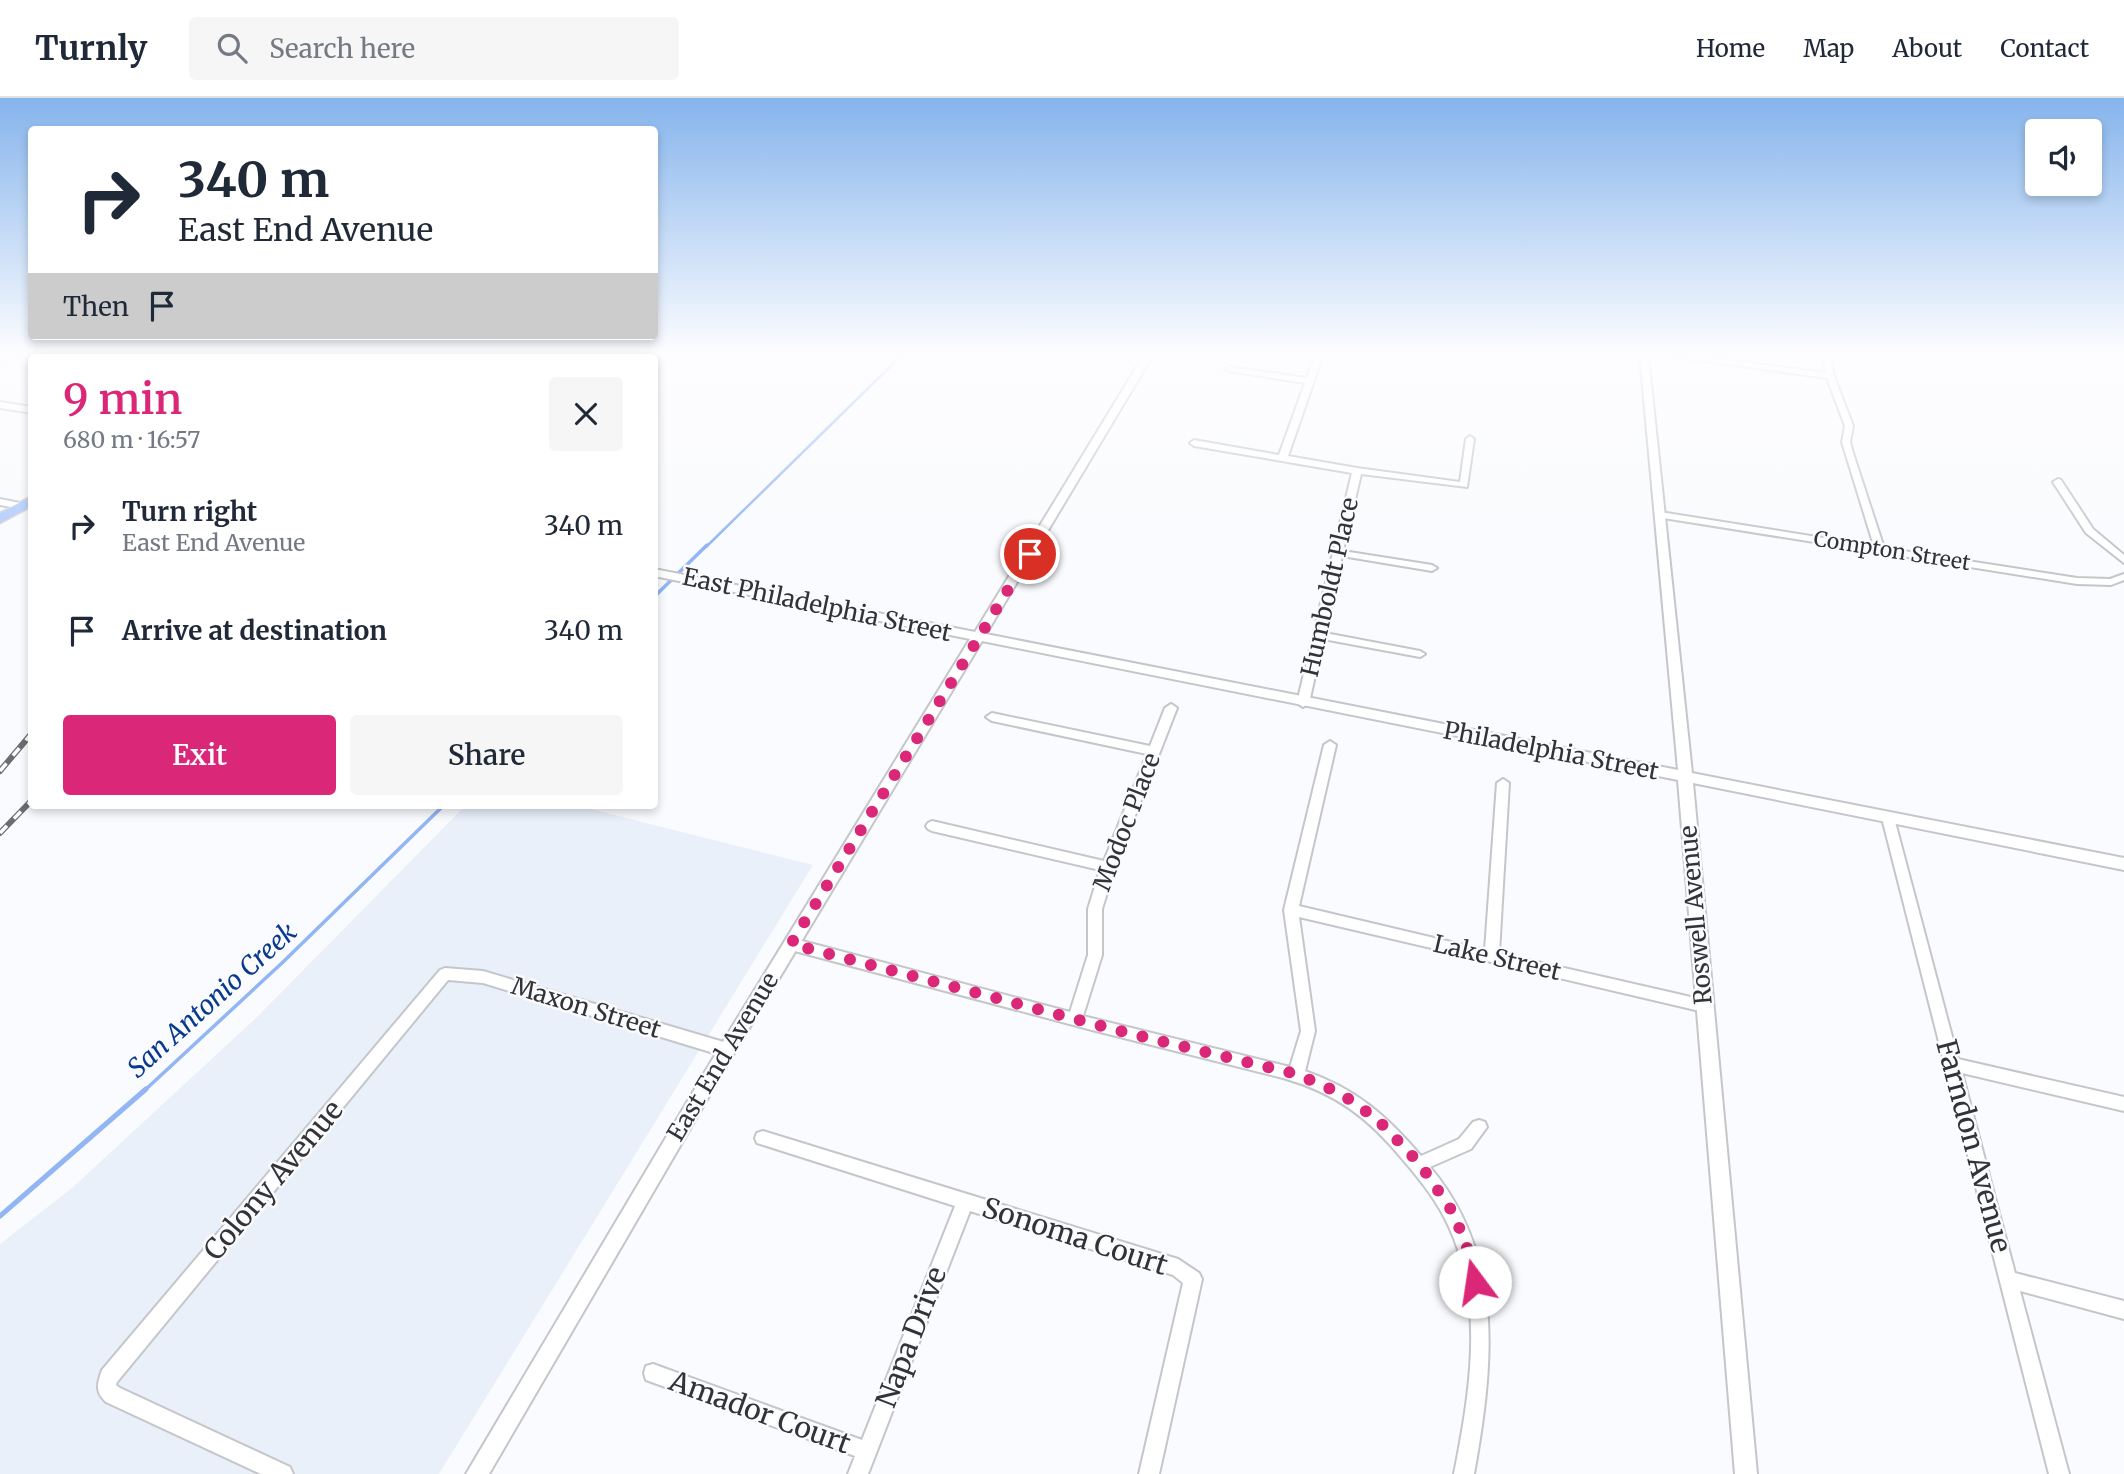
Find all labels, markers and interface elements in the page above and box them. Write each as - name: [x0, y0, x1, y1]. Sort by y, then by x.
- search box: [189, 17, 679, 80]
- text: Turnly: [35, 28, 147, 69]
- icon: search: [213, 29, 251, 67]
- text: Search here: [269, 32, 415, 65]
- text: Home: [1696, 33, 1765, 64]
- text: Map: [1803, 33, 1854, 64]
- text: About: [1892, 33, 1962, 64]
- text: Contact: [2000, 33, 2089, 64]
- map controls: [2025, 119, 2102, 196]
- button: sound: [2025, 119, 2102, 196]
- text: 340 m: [178, 149, 329, 210]
- icon: right: [63, 154, 154, 245]
- text: East End Avenue: [178, 210, 433, 250]
- icon: arrive: [143, 287, 181, 325]
- text: Then: [63, 290, 129, 323]
- text: 9 min: [63, 373, 182, 425]
- button: close: [549, 377, 623, 451]
- text: 680 m · 16:57: [63, 425, 200, 454]
- street label: Humboldt Place: [1294, 494, 1365, 679]
- text: Turn right: [122, 495, 257, 528]
- icon: right: [63, 507, 101, 545]
- text: 340 m: [544, 509, 623, 542]
- pin: [1000, 524, 1060, 584]
- street label: Compton Street: [1812, 525, 1972, 576]
- text: East End Avenue: [122, 528, 305, 557]
- icon: arrive: [1011, 535, 1049, 573]
- street label: East Philadelphia Street: [680, 561, 955, 648]
- icon: arrive: [63, 612, 101, 650]
- text: Arrive at destination: [122, 614, 387, 647]
- text: 340 m: [544, 614, 623, 647]
- street label: Philadelphia Street: [1441, 714, 1662, 787]
- button: Exit: [63, 715, 336, 795]
- button: Share: [350, 715, 623, 795]
- street label: Modoc Place: [1086, 748, 1167, 895]
- street label: Roswell Avenue: [1672, 824, 1719, 1006]
- water label: San Antonio Creek: [120, 915, 303, 1084]
- street label: Lake Street: [1430, 928, 1565, 987]
- street label: East End Avenue: [660, 967, 785, 1147]
- street label: Maxon Street: [508, 970, 665, 1045]
- street label: Farndon Avenue: [1928, 1036, 2020, 1256]
- street label: Colony Avenue: [196, 1093, 350, 1267]
- street label: Sonoma Court: [978, 1189, 1172, 1283]
- position arrow: [1438, 1245, 1512, 1319]
- street label: Napa Drive: [868, 1262, 954, 1412]
- street label: Amador Court: [663, 1362, 856, 1461]

